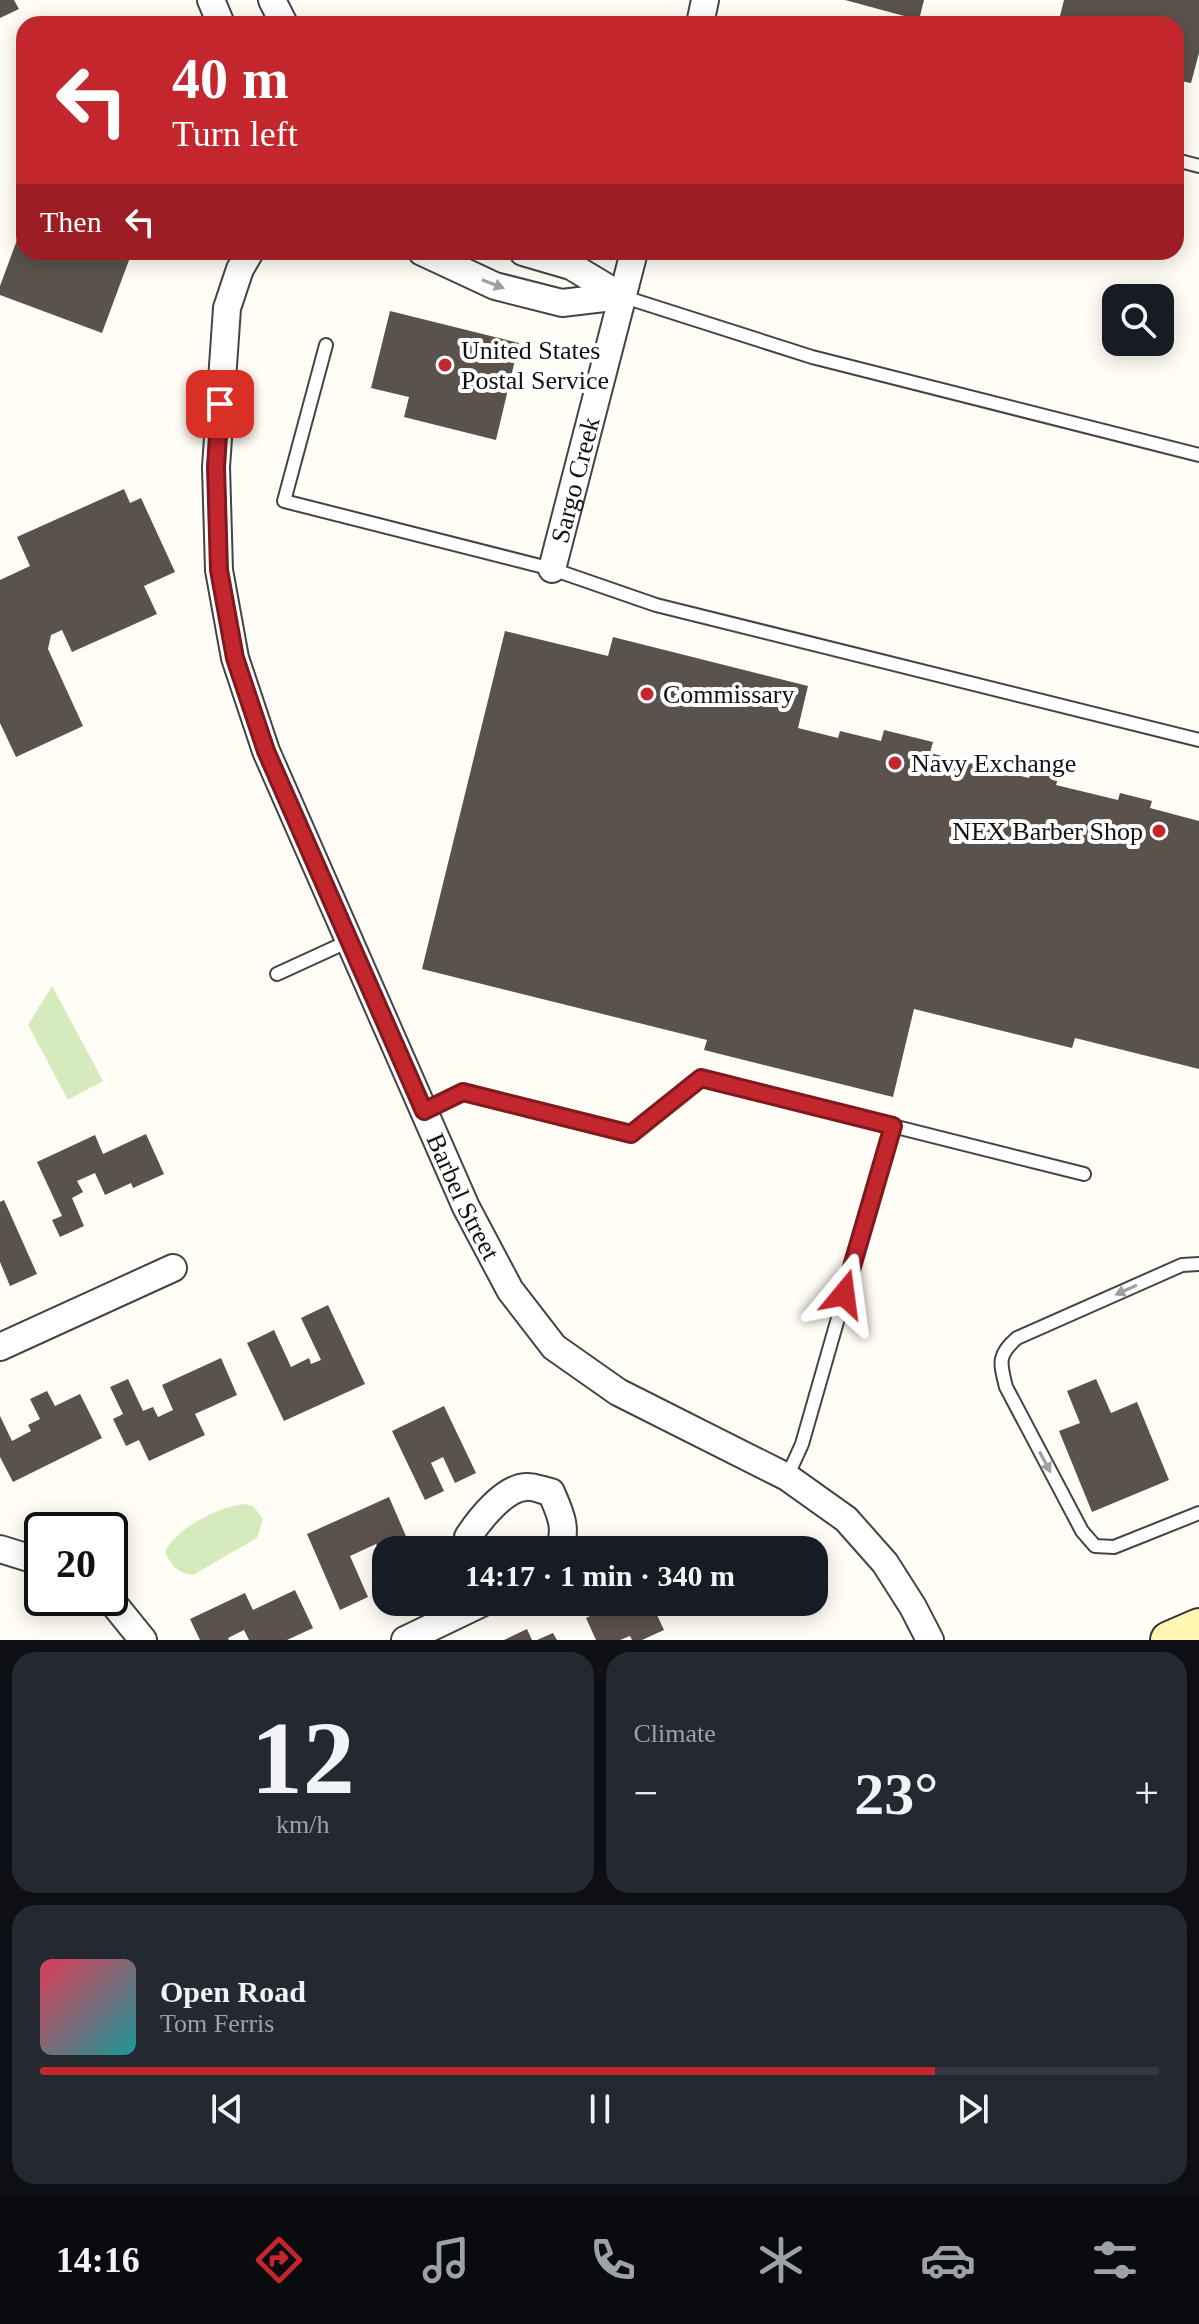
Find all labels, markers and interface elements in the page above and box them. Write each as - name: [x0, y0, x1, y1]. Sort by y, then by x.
- icon: left: [40, 48, 144, 152]
- text: 40 m: [172, 48, 289, 110]
- text: Turn left: [172, 114, 298, 154]
- icon: left: [118, 200, 162, 244]
- text: Then: [40, 205, 102, 238]
- one-way arrow: [481, 278, 505, 291]
- map controls: [1102, 284, 1174, 356]
- button: search: [1102, 284, 1174, 356]
- place label: United States Postal Service: [461, 336, 609, 395]
- marker: United States Postal Service: [436, 356, 454, 374]
- pin: [186, 370, 254, 438]
- icon: arrive: [198, 382, 242, 426]
- street label: Sargo Creek: [545, 414, 605, 546]
- place label: Commissary: [663, 680, 794, 709]
- marker: Commissary: [638, 685, 656, 703]
- place label: Navy Exchange: [911, 749, 1076, 778]
- marker: Navy Exchange: [886, 754, 904, 772]
- place label: NEX Barber Shop: [952, 817, 1143, 846]
- marker: NEX Barber Shop: [1150, 822, 1168, 840]
- street label: Barbel Street: [421, 1129, 506, 1265]
- position arrow: [802, 1252, 886, 1336]
- one-way arrow: [1115, 1283, 1138, 1297]
- one-way arrow: [1038, 1451, 1052, 1473]
- speed limit sign: 20: [24, 1512, 128, 1616]
- text: 14:17 · 1 min · 340 m: [465, 1559, 735, 1592]
- text: 12: [251, 1700, 355, 1815]
- text: Climate: [634, 1719, 716, 1748]
- text: 23°: [854, 1761, 938, 1827]
- text: −: [634, 1769, 658, 1818]
- text: +: [1134, 1769, 1159, 1818]
- text: km/h: [276, 1810, 329, 1839]
- text: Open Road: [160, 1975, 306, 2008]
- text: Tom Ferris: [160, 2009, 274, 2038]
- icon: previous: [205, 2087, 249, 2131]
- icon: pause: [578, 2087, 622, 2131]
- icon: next: [951, 2087, 995, 2131]
- icon: directions: [251, 2232, 307, 2288]
- icon: music: [418, 2232, 474, 2288]
- icon: phone: [585, 2232, 641, 2288]
- icon: climate: [753, 2232, 809, 2288]
- icon: car: [920, 2232, 976, 2288]
- icon: filters: [1087, 2232, 1143, 2288]
- text: 14:16: [56, 2240, 140, 2280]

